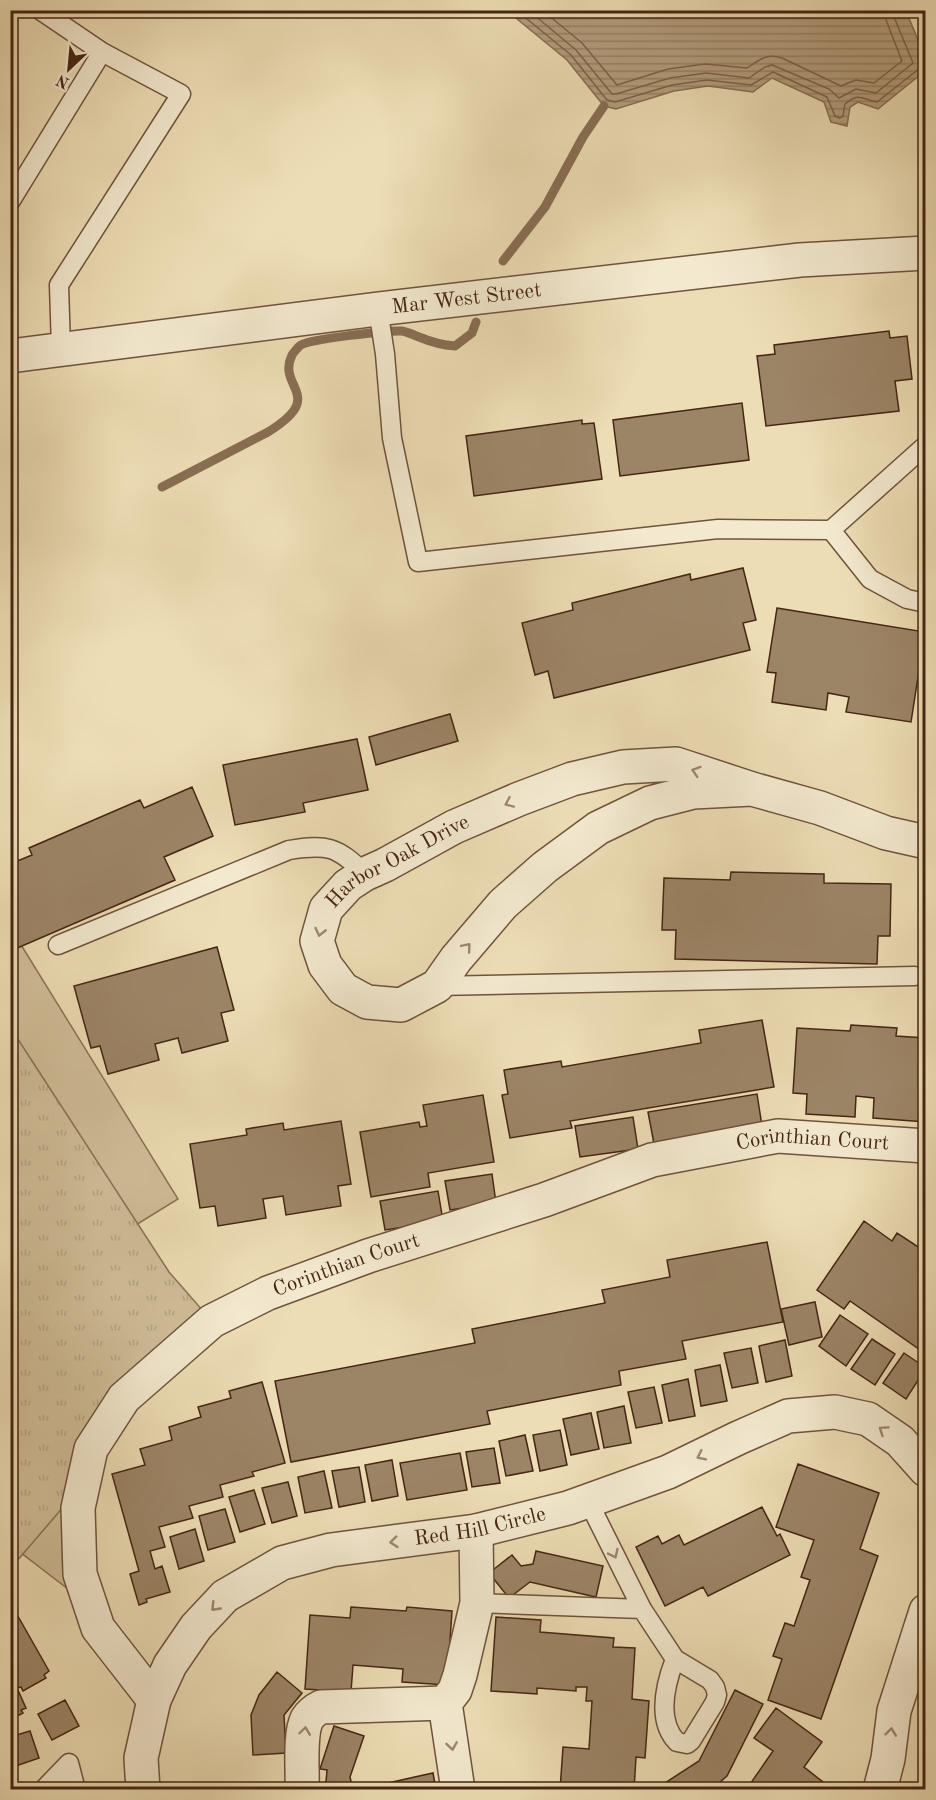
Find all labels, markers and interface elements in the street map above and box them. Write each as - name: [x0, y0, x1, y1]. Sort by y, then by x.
- north arrow: [39, 39, 99, 99]
- text: N: [54, 70, 72, 91]
- street label: Mar West Street: [390, 280, 542, 318]
- one-way arrow: [691, 765, 702, 778]
- one-way arrow: [504, 796, 515, 808]
- street label: Harbor Oak Drive: [322, 811, 472, 912]
- one-way arrow: [314, 927, 327, 937]
- one-way arrow: [459, 943, 470, 954]
- street label: Corinthian Court: [734, 1125, 890, 1154]
- street label: Corinthian Court: [270, 1230, 422, 1301]
- one-way arrow: [879, 1426, 890, 1437]
- one-way arrow: [697, 1448, 708, 1460]
- street label: Red Hill Circle: [413, 1503, 548, 1549]
- one-way arrow: [389, 1535, 398, 1547]
- one-way arrow: [607, 1547, 619, 1558]
- one-way arrow: [211, 1600, 222, 1611]
- one-way arrow: [299, 1727, 311, 1736]
- one-way arrow: [885, 1728, 897, 1737]
- one-way arrow: [445, 1742, 457, 1751]

